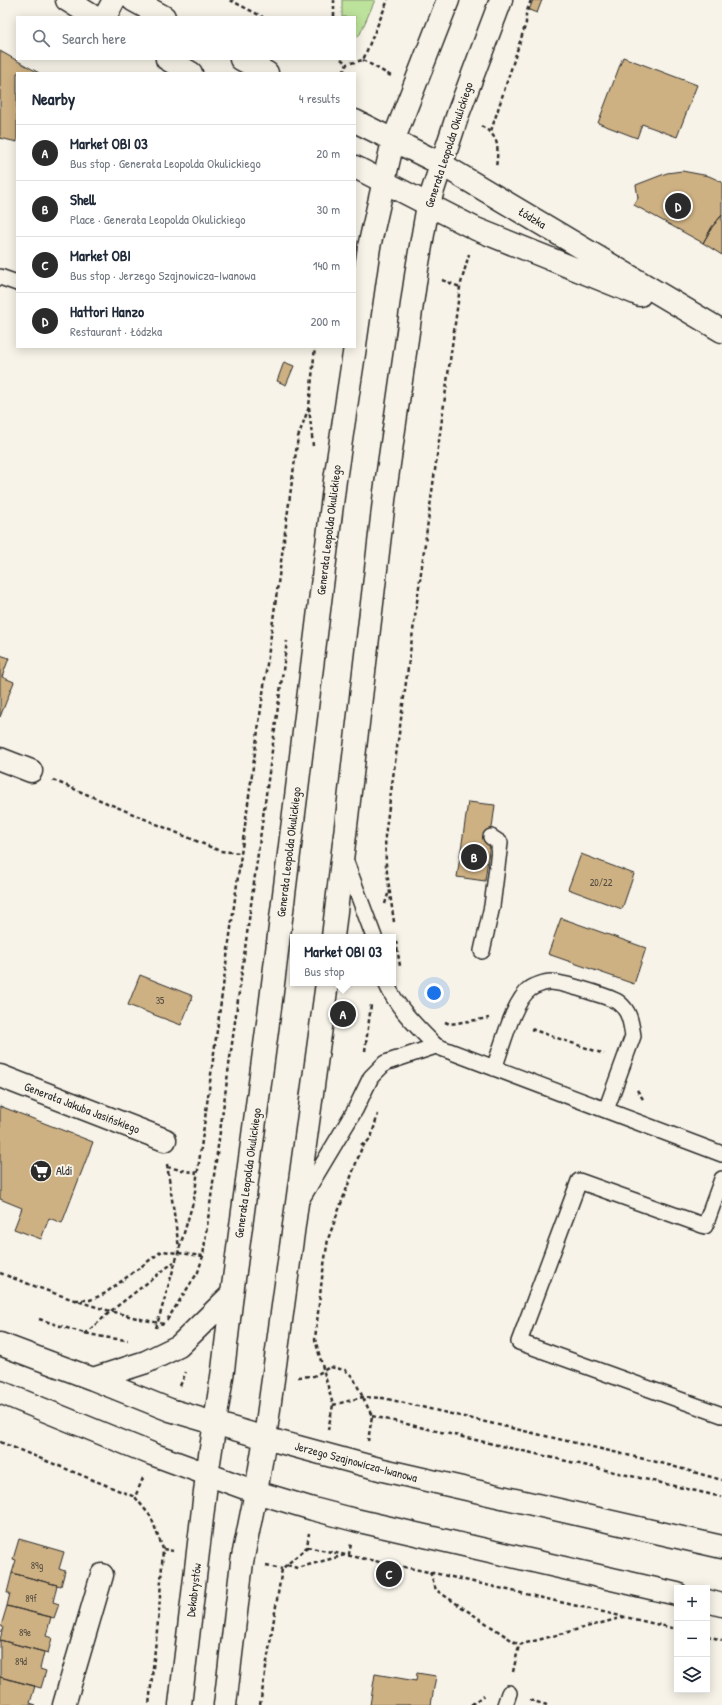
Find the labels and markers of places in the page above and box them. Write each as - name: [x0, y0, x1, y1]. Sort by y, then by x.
- pin: D: [665, 191, 691, 221]
- pin: B: [461, 842, 487, 872]
- pin: A: [330, 999, 356, 1029]
- supermarket icon: Aldi: [28, 1158, 54, 1184]
- place label: Aldi: [56, 1162, 72, 1179]
- pin: C: [376, 1559, 402, 1589]

